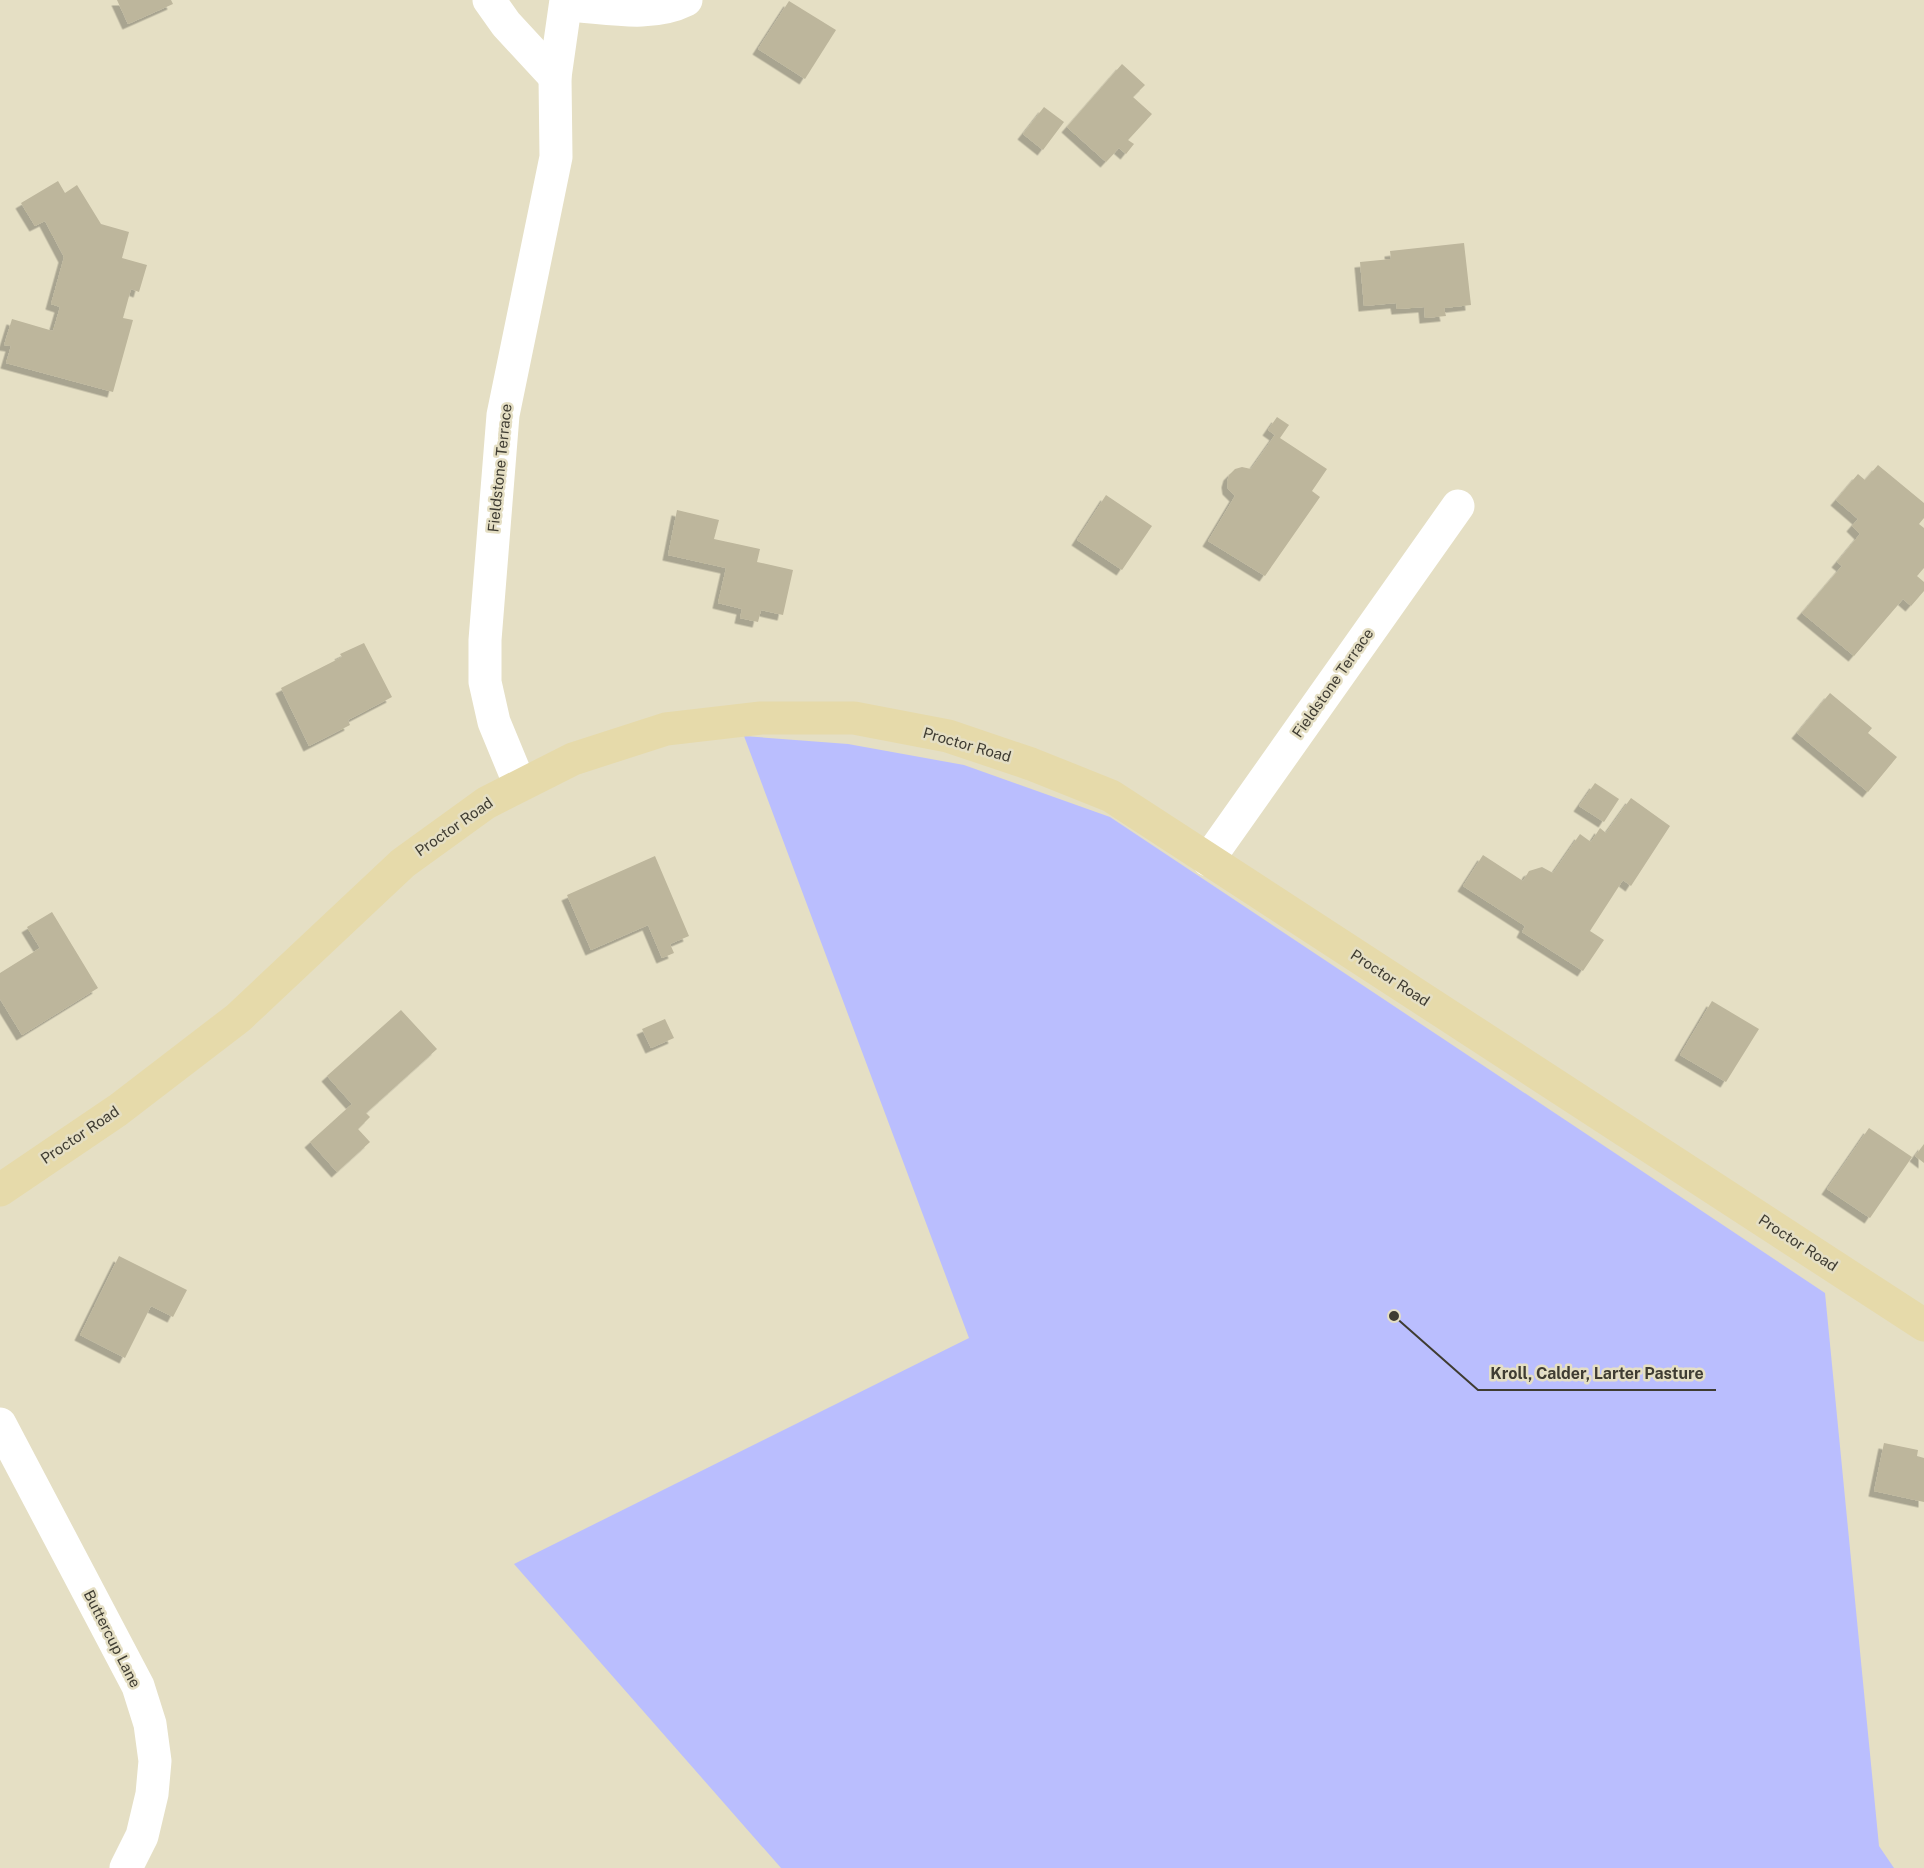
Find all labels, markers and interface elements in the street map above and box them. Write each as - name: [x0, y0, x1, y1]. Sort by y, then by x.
- street label: Fieldstone Terrace: [484, 403, 515, 533]
- street label: Fieldstone Terrace: [1289, 625, 1377, 741]
- street label: Proctor Road: [921, 724, 1013, 765]
- street label: Proctor Road: [412, 794, 496, 860]
- street label: Proctor Road: [1348, 946, 1433, 1009]
- street label: Proctor Road: [37, 1102, 122, 1167]
- street label: Proctor Road: [1756, 1211, 1841, 1274]
- callout: Kroll, Calder, Larter Pasture: [1478, 1356, 1716, 1390]
- text: Kroll, Calder, Larter Pasture: [1490, 1364, 1704, 1383]
- street label: Buttercup Lane: [81, 1587, 144, 1690]

